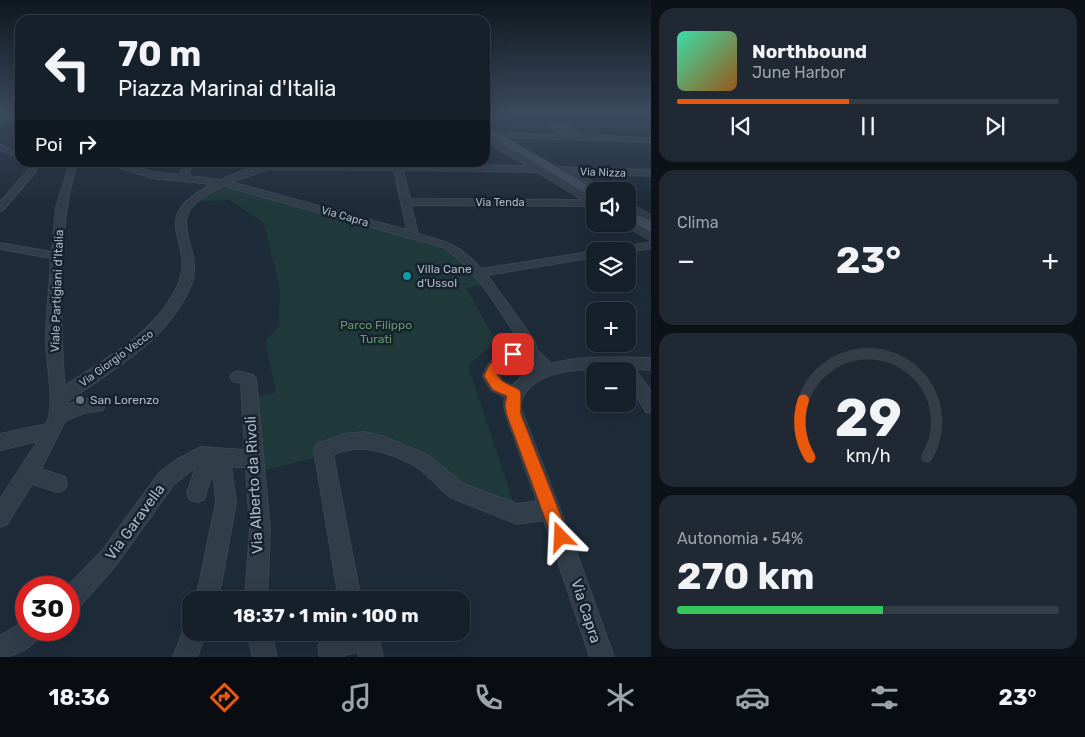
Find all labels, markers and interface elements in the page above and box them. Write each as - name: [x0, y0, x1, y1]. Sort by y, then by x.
- text: 70 m: [118, 33, 201, 75]
- icon: left: [35, 35, 100, 100]
- text: Northbound: [752, 40, 867, 63]
- text: June Harbor: [752, 63, 845, 82]
- text: Piazza Marinai d'Italia: [118, 75, 336, 102]
- icon: previous: [727, 112, 755, 140]
- icon: pause: [854, 112, 882, 140]
- icon: next: [981, 112, 1009, 140]
- icon: right: [73, 130, 101, 158]
- text: Poi: [35, 133, 63, 156]
- street label: Via Nizza: [580, 165, 626, 180]
- map controls: [586, 182, 636, 412]
- button: sound: [586, 182, 636, 232]
- street label: Via Tenda: [475, 196, 525, 209]
- street label: Via Capra: [320, 204, 370, 229]
- text: Clima: [677, 213, 718, 232]
- street label: Viale Partigiani d'Italia: [48, 229, 66, 353]
- text: 23°: [836, 237, 901, 283]
- button: layers: [586, 242, 636, 292]
- text: −: [677, 244, 695, 277]
- text: +: [1042, 244, 1059, 277]
- place label: Villa Cane d'Ussol: [417, 262, 472, 290]
- marker: Villa Cane d'Ussol: [401, 270, 413, 282]
- button: +: [586, 302, 636, 352]
- park label: Parco Filippo Turati: [340, 318, 412, 346]
- street label: Via Giorgio Vecco: [77, 327, 156, 390]
- pin: [492, 333, 534, 375]
- icon: arrive: [499, 340, 527, 368]
- button: −: [586, 362, 636, 412]
- text: 29: [834, 387, 902, 449]
- place label: San Lorenzo: [90, 393, 159, 407]
- marker: San Lorenzo: [74, 394, 86, 406]
- street label: Via Alberto da Rivoli: [241, 416, 267, 554]
- text: km/h: [846, 445, 890, 466]
- street label: Via Garavella: [101, 480, 169, 564]
- position arrow: [534, 510, 586, 562]
- text: Autonomia · 54%: [677, 529, 803, 548]
- text: 270 km: [677, 553, 814, 599]
- speed limit sign: 30: [15, 576, 80, 641]
- street label: Via Capra: [567, 577, 605, 645]
- text: 18:37 · 1 min · 100 m: [233, 604, 419, 627]
- icon: directions: [207, 680, 242, 715]
- icon: music: [339, 680, 374, 715]
- icon: phone: [471, 680, 506, 715]
- icon: climate: [603, 680, 638, 715]
- icon: car: [735, 680, 770, 715]
- icon: filters: [867, 680, 902, 715]
- text: 18:36: [49, 684, 110, 711]
- text: 23°: [999, 684, 1036, 711]

